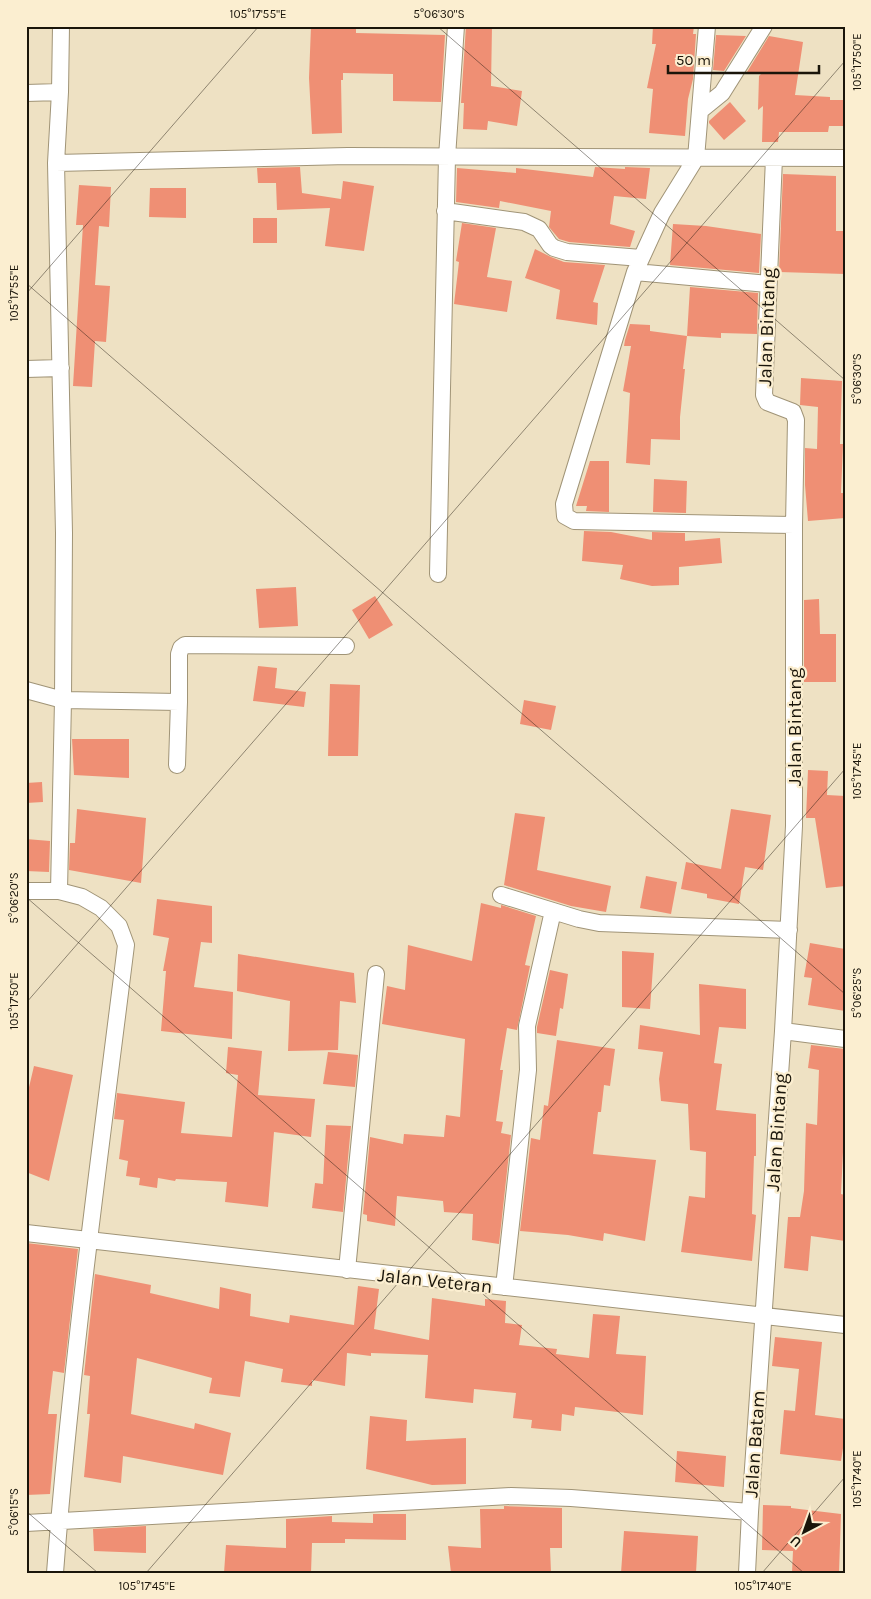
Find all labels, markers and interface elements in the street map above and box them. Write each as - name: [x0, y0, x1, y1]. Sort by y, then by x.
- text: 105°17'55"E: [229, 7, 287, 21]
- text: 5°06'30"S: [413, 7, 465, 21]
- text: 105°17'50"E: [850, 33, 864, 91]
- scale bar: [668, 42, 820, 74]
- text: 50 m: [676, 51, 711, 69]
- text: 105°17'55"E: [7, 264, 21, 322]
- street label: Jalan Bintang: [754, 267, 780, 387]
- text: 5°06'30"S: [850, 353, 864, 405]
- street label: Jalan Bintang: [784, 667, 806, 786]
- text: 105°17'45"E: [850, 742, 864, 800]
- text: 5°06'20"S: [7, 872, 21, 924]
- text: 5°06'25"S: [850, 967, 864, 1019]
- text: 105°17'50"E: [7, 972, 21, 1030]
- street label: Jalan Bintang: [762, 1072, 792, 1192]
- street label: Jalan Veteran: [376, 1264, 493, 1298]
- street label: Jalan Batam: [740, 1390, 770, 1498]
- text: 105°17'40"E: [850, 1450, 864, 1508]
- text: 5°06'15"S: [7, 1488, 21, 1536]
- north arrow: [778, 1506, 828, 1556]
- text: U: [787, 1532, 805, 1551]
- text: 105°17'45"E: [118, 1579, 176, 1593]
- text: 105°17'40"E: [734, 1579, 792, 1593]

